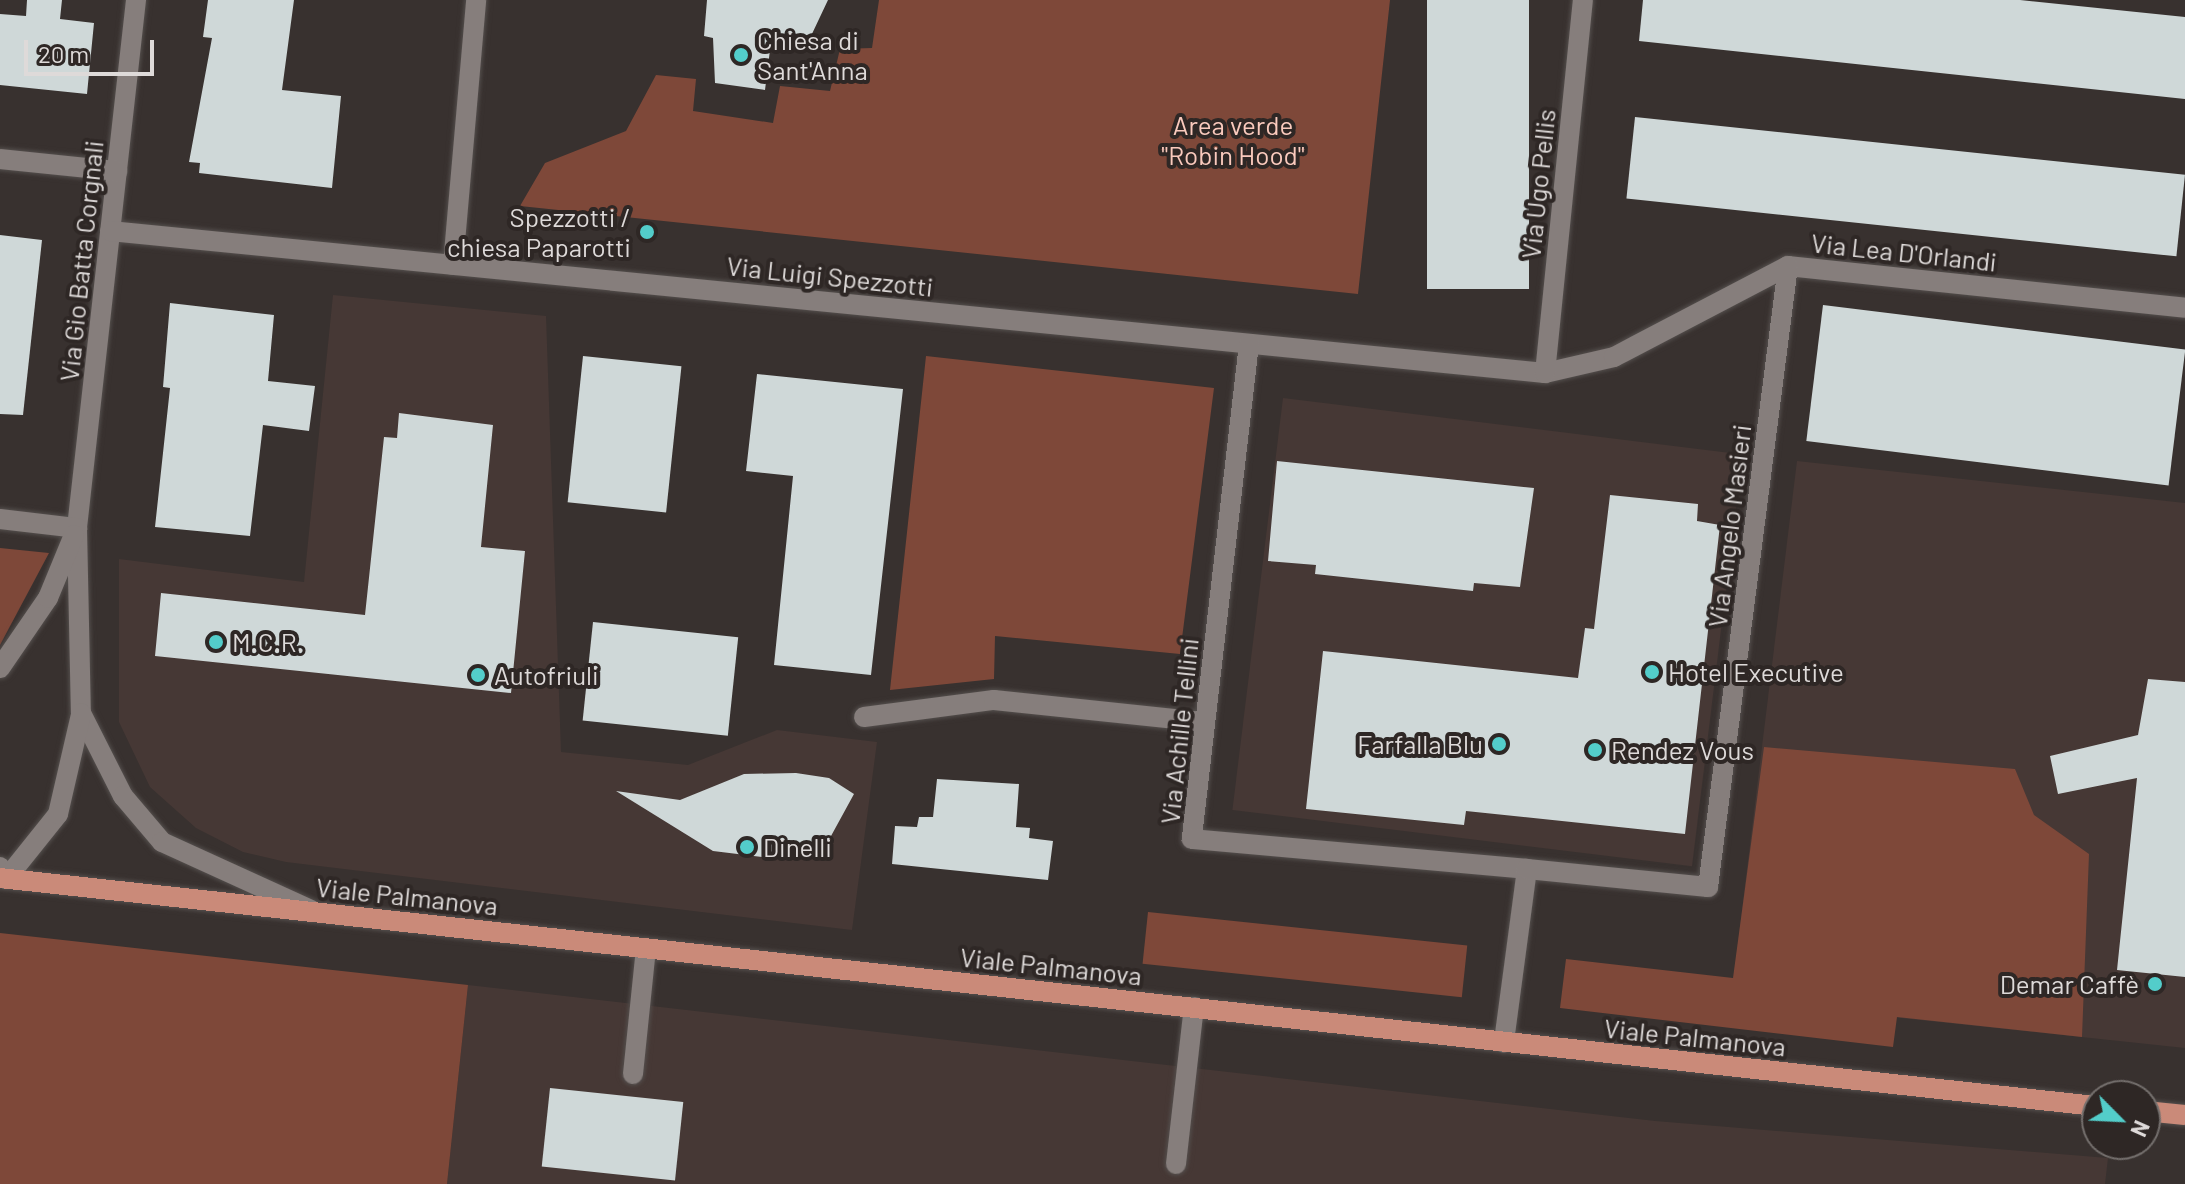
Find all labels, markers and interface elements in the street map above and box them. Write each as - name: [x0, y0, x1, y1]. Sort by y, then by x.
- scale bar: [28, 24, 158, 74]
- place label: Chiesa di Sant'Anna: [757, 24, 868, 86]
- text: 20 m: [38, 39, 89, 68]
- marker: Chiesa di Sant'Anna: [732, 46, 750, 64]
- street label: Via Ugo Pellis: [1515, 108, 1561, 260]
- park label: Area verde "Robin Hood": [1161, 109, 1305, 170]
- street label: Via Gio Batta Corgnali: [53, 139, 109, 383]
- place label: Spezzotti / chiesa Paparotti: [447, 201, 631, 262]
- marker: Spezzotti / chiesa Paparotti: [638, 223, 656, 241]
- street label: Via Lea D'Orlandi: [1810, 227, 1998, 277]
- street label: Via Luigi Spezzotti: [725, 250, 935, 302]
- street label: Via Angelo Masieri: [1701, 423, 1757, 629]
- place label: M.C.R.: [232, 626, 304, 658]
- marker: M.C.R.: [207, 633, 225, 651]
- street label: Via Achille Tellini: [1154, 636, 1204, 826]
- place label: Hotel Executive: [1668, 656, 1844, 688]
- place label: Autofriuli: [494, 659, 599, 691]
- marker: Hotel Executive: [1643, 663, 1661, 681]
- marker: Autofriuli: [469, 666, 487, 684]
- place label: Farfalla Blu: [1357, 728, 1483, 760]
- place label: Rendez Vous: [1611, 734, 1754, 766]
- marker: Farfalla Blu: [1490, 735, 1508, 753]
- marker: Rendez Vous: [1586, 741, 1604, 759]
- place label: Dinelli: [763, 831, 832, 863]
- marker: Dinelli: [738, 838, 756, 856]
- street label: Viale Palmanova: [315, 871, 499, 921]
- street label: Viale Palmanova: [959, 941, 1143, 991]
- place label: Demar Caffè: [2000, 968, 2139, 1000]
- marker: Demar Caffè: [2146, 975, 2164, 993]
- street label: Viale Palmanova: [1603, 1012, 1787, 1062]
- north arrow: [2081, 1080, 2161, 1160]
- text: N: [2126, 1117, 2156, 1141]

